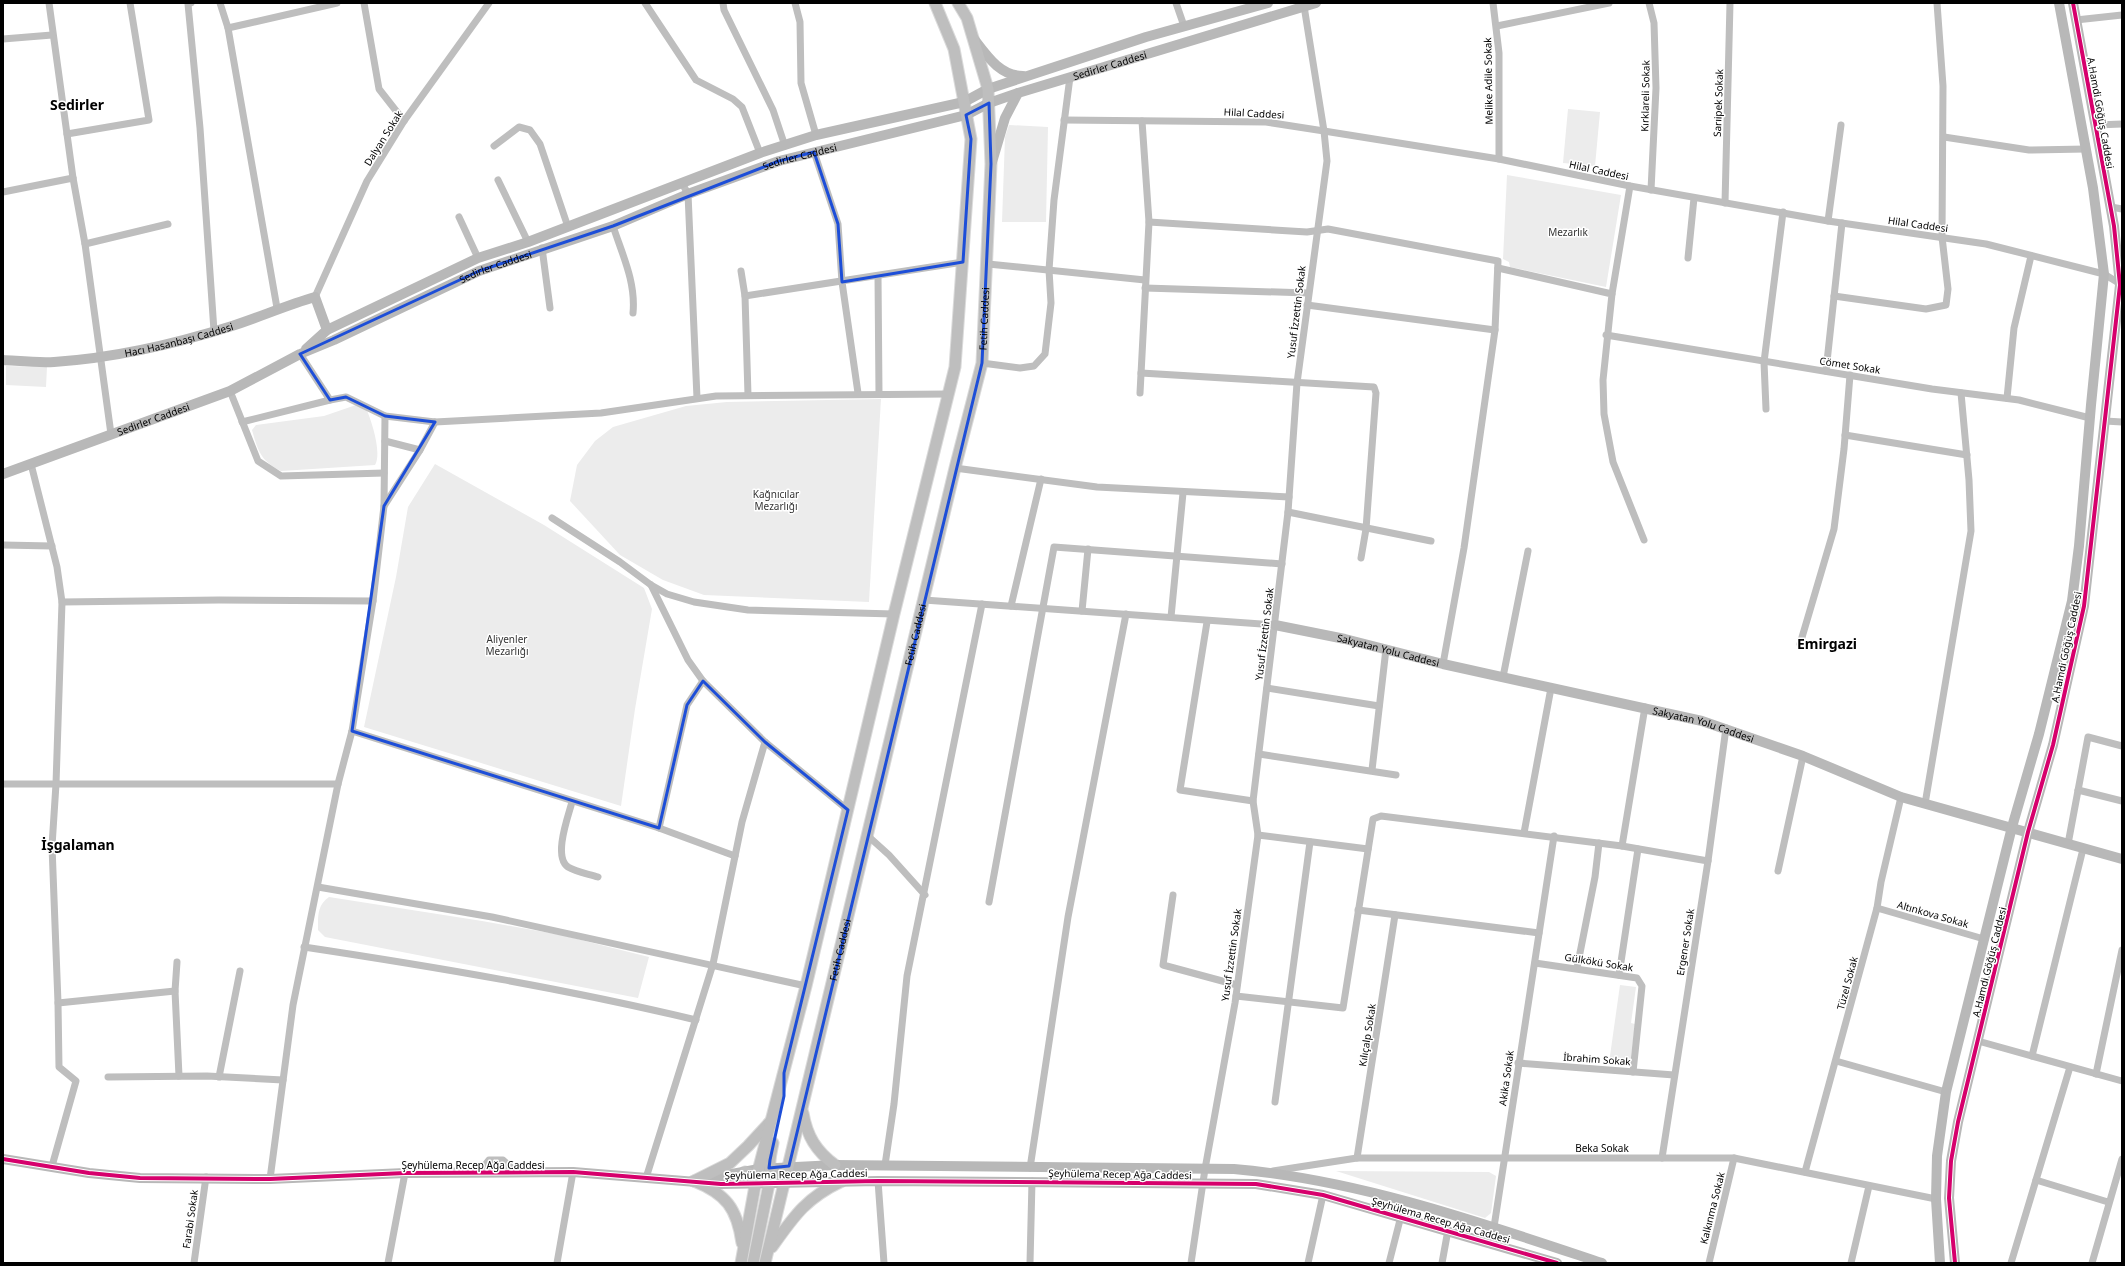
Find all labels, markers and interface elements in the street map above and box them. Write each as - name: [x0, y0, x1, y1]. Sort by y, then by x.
- street label: Melike Adile Sokak: [1480, 37, 1496, 125]
- street label: Sedirler Caddesi: [1071, 48, 1148, 83]
- street label: A.Hamdi Göğüş Caddesi: [2084, 56, 2118, 170]
- street label: Kırklareli Sokak: [1637, 59, 1653, 132]
- street label: Sarıipek Sokak: [1710, 68, 1726, 137]
- district label: Sedirler: [50, 95, 105, 114]
- street label: Hilal Caddesi: [1223, 104, 1285, 122]
- street label: Dalyan Sokak: [360, 107, 406, 168]
- street label: Sedirler Caddesi: [761, 140, 838, 173]
- street label: Hilal Caddesi: [1568, 157, 1630, 183]
- street label: Hilal Caddesi: [1887, 213, 1949, 235]
- park label: Mezarlık: [1548, 225, 1588, 239]
- street label: Sedirler Caddesi: [457, 247, 533, 287]
- street label: Yusuf İzzettin Sokak: [1283, 264, 1309, 359]
- street label: Fetih Caddesi: [976, 287, 992, 351]
- street label: Hacı Hasanbaşı Caddesi: [123, 319, 235, 360]
- street label: Cömet Sokak: [1819, 353, 1882, 377]
- street label: Sedirler Caddesi: [115, 399, 192, 439]
- park label: Kağnıcılar Mezarlığı: [753, 487, 799, 513]
- street label: Yusuf İzzettin Sokak: [1251, 586, 1277, 681]
- street label: A.Hamdi Göğüş Caddesi: [2047, 590, 2085, 704]
- street label: Fetih Caddesi: [901, 602, 929, 667]
- street label: Sakyatan Yolu Caddesi: [1336, 631, 1441, 670]
- park label: Aliyenler Mezarlığı: [486, 632, 528, 658]
- district label: Emirgazi: [1797, 634, 1857, 653]
- street label: Sakyatan Yolu Caddesi: [1651, 703, 1756, 746]
- district label: İşgalaman: [41, 835, 115, 854]
- street label: Altınkova Sokak: [1896, 897, 1971, 931]
- street label: A.Hamdi Göğüş Caddesi: [1969, 905, 2009, 1019]
- street label: Yusuf İzzettin Sokak: [1218, 907, 1245, 1002]
- street label: Ergener Sokak: [1673, 907, 1697, 977]
- street label: Fetih Caddesi: [826, 917, 854, 982]
- street label: Gülkökü Sokak: [1564, 950, 1635, 974]
- street label: Tüzel Sokak: [1833, 954, 1861, 1011]
- street label: Kılıçalp Sokak: [1355, 1002, 1379, 1067]
- street label: Akika Sokak: [1495, 1049, 1517, 1107]
- street label: İbrahim Sokak: [1563, 1050, 1632, 1068]
- street label: Beka Sokak: [1575, 1141, 1629, 1155]
- street label: Şeyhülema Recep Ağa Caddesi: [401, 1158, 545, 1172]
- street label: Şeyhülema Recep Ağa Caddesi: [724, 1166, 868, 1182]
- street label: Şeyhülema Recep Ağa Caddesi: [1048, 1166, 1192, 1182]
- street label: Kalkınma Sokak: [1696, 1170, 1728, 1246]
- street label: Farabi Sokak: [179, 1188, 201, 1249]
- street label: Şeyhülema Recep Ağa Caddesi: [1370, 1194, 1512, 1246]

